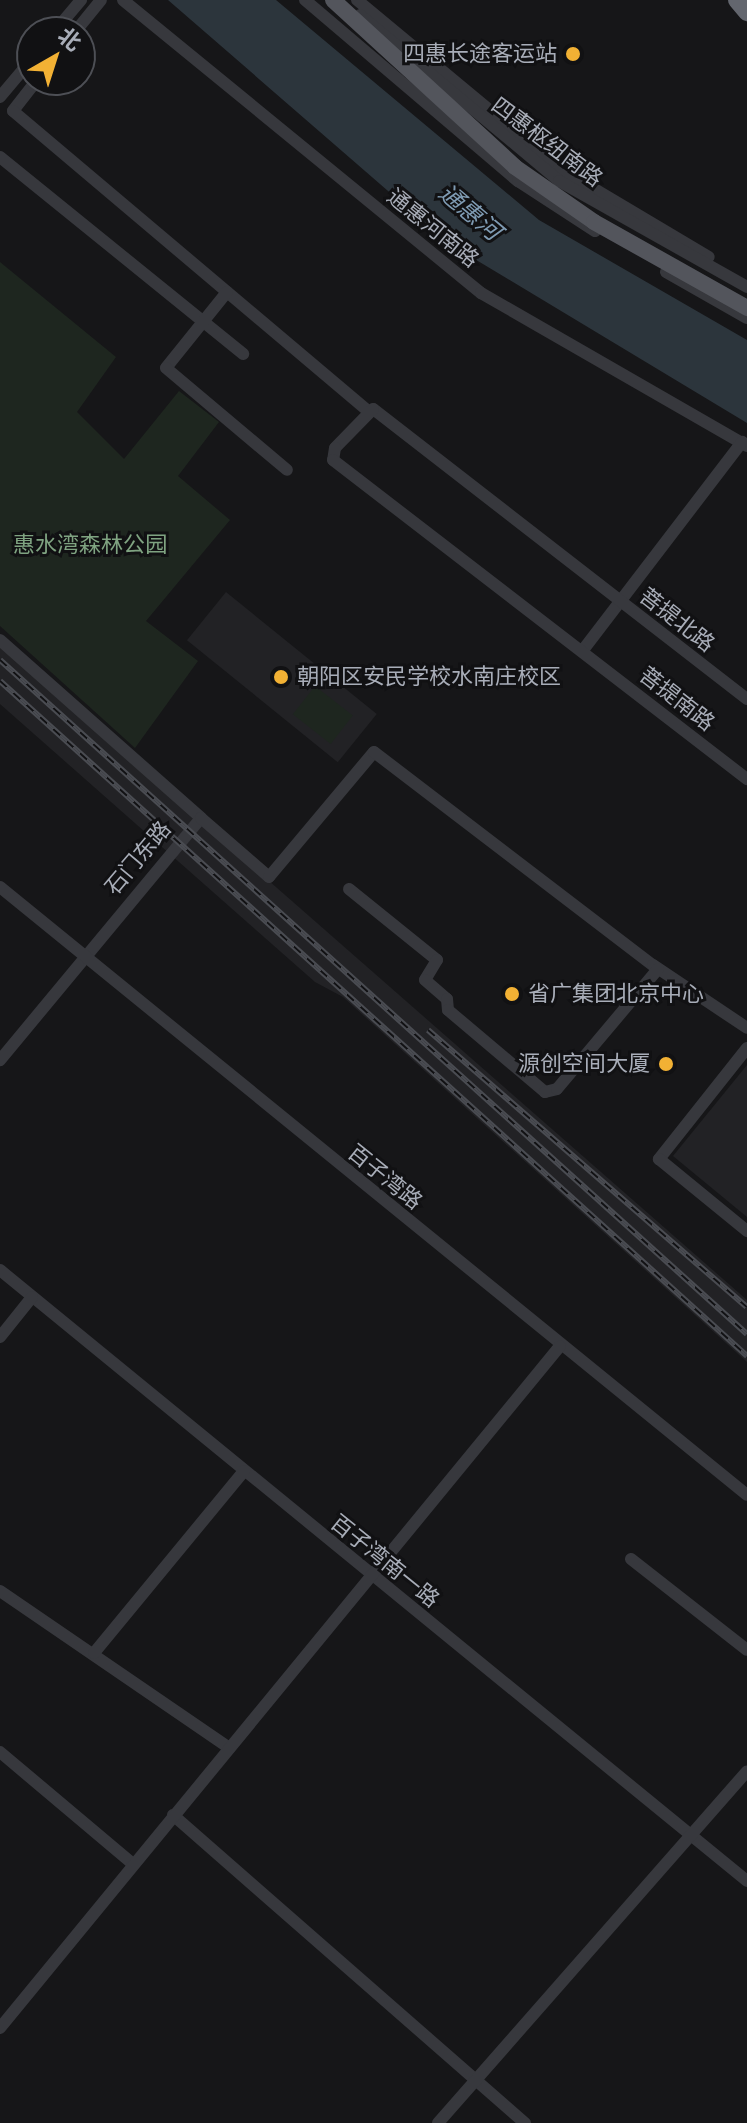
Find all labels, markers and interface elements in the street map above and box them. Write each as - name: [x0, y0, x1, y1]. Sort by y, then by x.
- north arrow: [16, 16, 96, 96]
- text: 北: [53, 22, 87, 56]
- place label: 四惠长途客运站: [403, 41, 557, 67]
- marker: 四惠长途客运站: [564, 45, 582, 63]
- street label: 四惠枢纽南路: [486, 92, 608, 192]
- water label: 通惠河: [433, 178, 507, 246]
- street label: 通惠河南路: [382, 183, 484, 273]
- park label: 惠水湾森林公园: [13, 532, 167, 558]
- street label: 菩提北路: [634, 583, 720, 657]
- street label: 菩提南路: [634, 662, 720, 736]
- place label: 朝阳区安民学校水南庄校区: [297, 664, 561, 690]
- marker: 朝阳区安民学校水南庄校区: [272, 668, 290, 686]
- street label: 石门东路: [100, 816, 176, 900]
- place label: 省广集团北京中心: [528, 981, 704, 1007]
- marker: 省广集团北京中心: [503, 985, 521, 1003]
- place label: 源创空间大厦: [518, 1051, 650, 1077]
- marker: 源创空间大厦: [657, 1055, 675, 1073]
- street label: 百子湾路: [342, 1139, 428, 1215]
- street label: 百子湾南一路: [325, 1509, 445, 1613]

